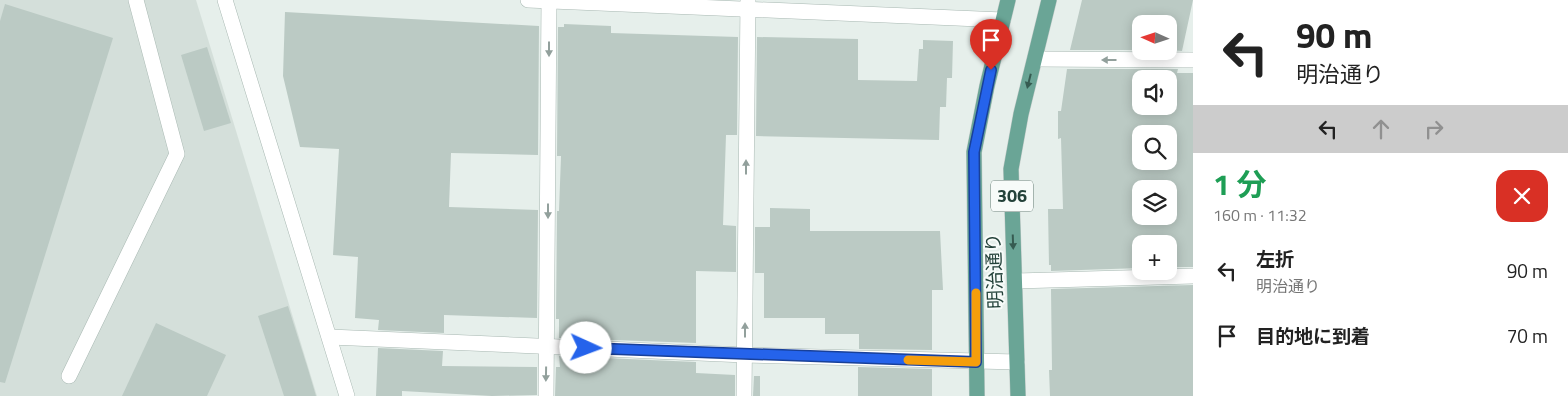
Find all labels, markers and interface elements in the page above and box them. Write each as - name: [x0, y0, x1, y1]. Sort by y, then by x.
- text: 90 m: [1296, 8, 1372, 62]
- north arrow: [1132, 15, 1178, 60]
- map controls: [1132, 15, 1177, 280]
- pin: [970, 19, 1012, 70]
- icon: left: [1213, 20, 1278, 85]
- icon: arrive: [977, 26, 1005, 54]
- one-way arrow: [545, 41, 553, 57]
- one-way arrow: [1101, 56, 1117, 64]
- text: 明治通り: [1296, 57, 1384, 91]
- button: sound: [1132, 70, 1177, 115]
- one-way arrow: [1025, 74, 1033, 89]
- icon: left: [1314, 115, 1342, 143]
- icon: ahead: [1367, 115, 1395, 143]
- icon: right: [1420, 115, 1448, 143]
- button: search: [1132, 125, 1177, 170]
- one-way arrow: [742, 159, 750, 175]
- text: 1 分: [1213, 161, 1266, 207]
- button: close: [1496, 170, 1548, 222]
- road number: 306: [991, 180, 1033, 212]
- button: layers: [1132, 180, 1177, 225]
- one-way arrow: [544, 203, 552, 219]
- text: 160 m · 11:32: [1213, 203, 1307, 227]
- street label: 明治通り: [978, 233, 1009, 310]
- one-way arrow: [1010, 234, 1018, 250]
- button: +: [1132, 235, 1177, 280]
- text: 左折: [1256, 244, 1294, 273]
- text: 90 m: [1507, 256, 1548, 285]
- icon: left: [1213, 257, 1241, 285]
- text: 明治通り: [1256, 274, 1320, 298]
- position arrow: [559, 321, 611, 373]
- text: 目的地に到着: [1256, 321, 1370, 350]
- text: 70 m: [1507, 321, 1548, 350]
- one-way arrow: [741, 322, 749, 338]
- icon: arrive: [1213, 322, 1241, 350]
- one-way arrow: [542, 366, 550, 382]

